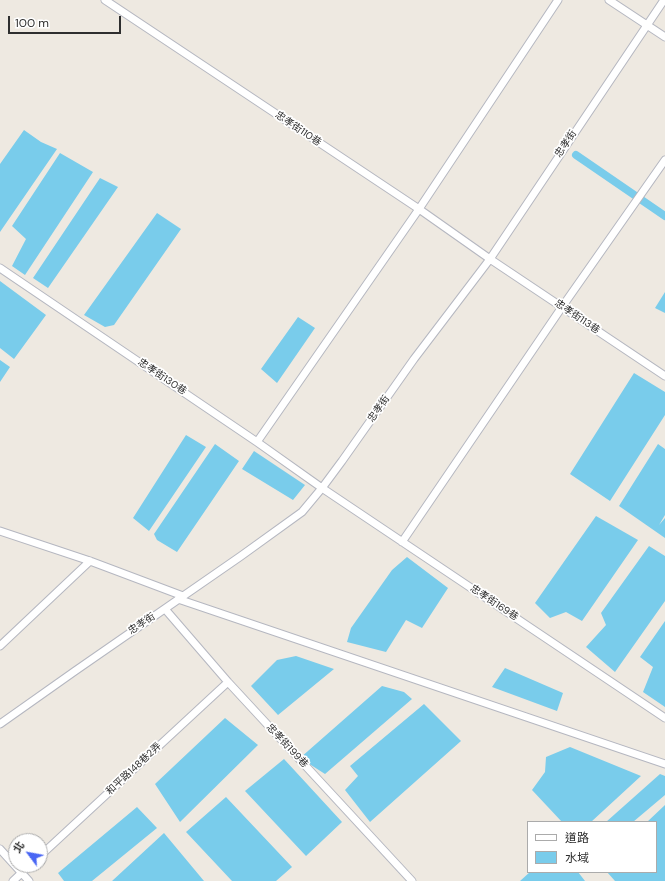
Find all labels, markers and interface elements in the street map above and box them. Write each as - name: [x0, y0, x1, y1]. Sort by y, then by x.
- scale bar: [10, 8, 123, 34]
- text: 100 m: [15, 15, 49, 31]
- street label: 忠孝街110巷: [273, 109, 323, 149]
- street label: 忠孝街: [553, 128, 579, 160]
- street label: 忠孝街113巷: [552, 297, 602, 337]
- street label: 忠孝街130巷: [135, 356, 189, 398]
- street label: 忠孝街: [365, 393, 393, 425]
- street label: 忠孝街169巷: [468, 583, 520, 623]
- street label: 忠孝街: [126, 611, 158, 637]
- street label: 忠孝街199巷: [264, 722, 310, 770]
- street label: 和平路148巷2弄: [104, 740, 164, 798]
- legend: [527, 821, 657, 873]
- text: 道路: [565, 830, 589, 846]
- north arrow: [8, 833, 48, 873]
- text: 北: [10, 839, 28, 856]
- text: 水域: [565, 850, 589, 866]

